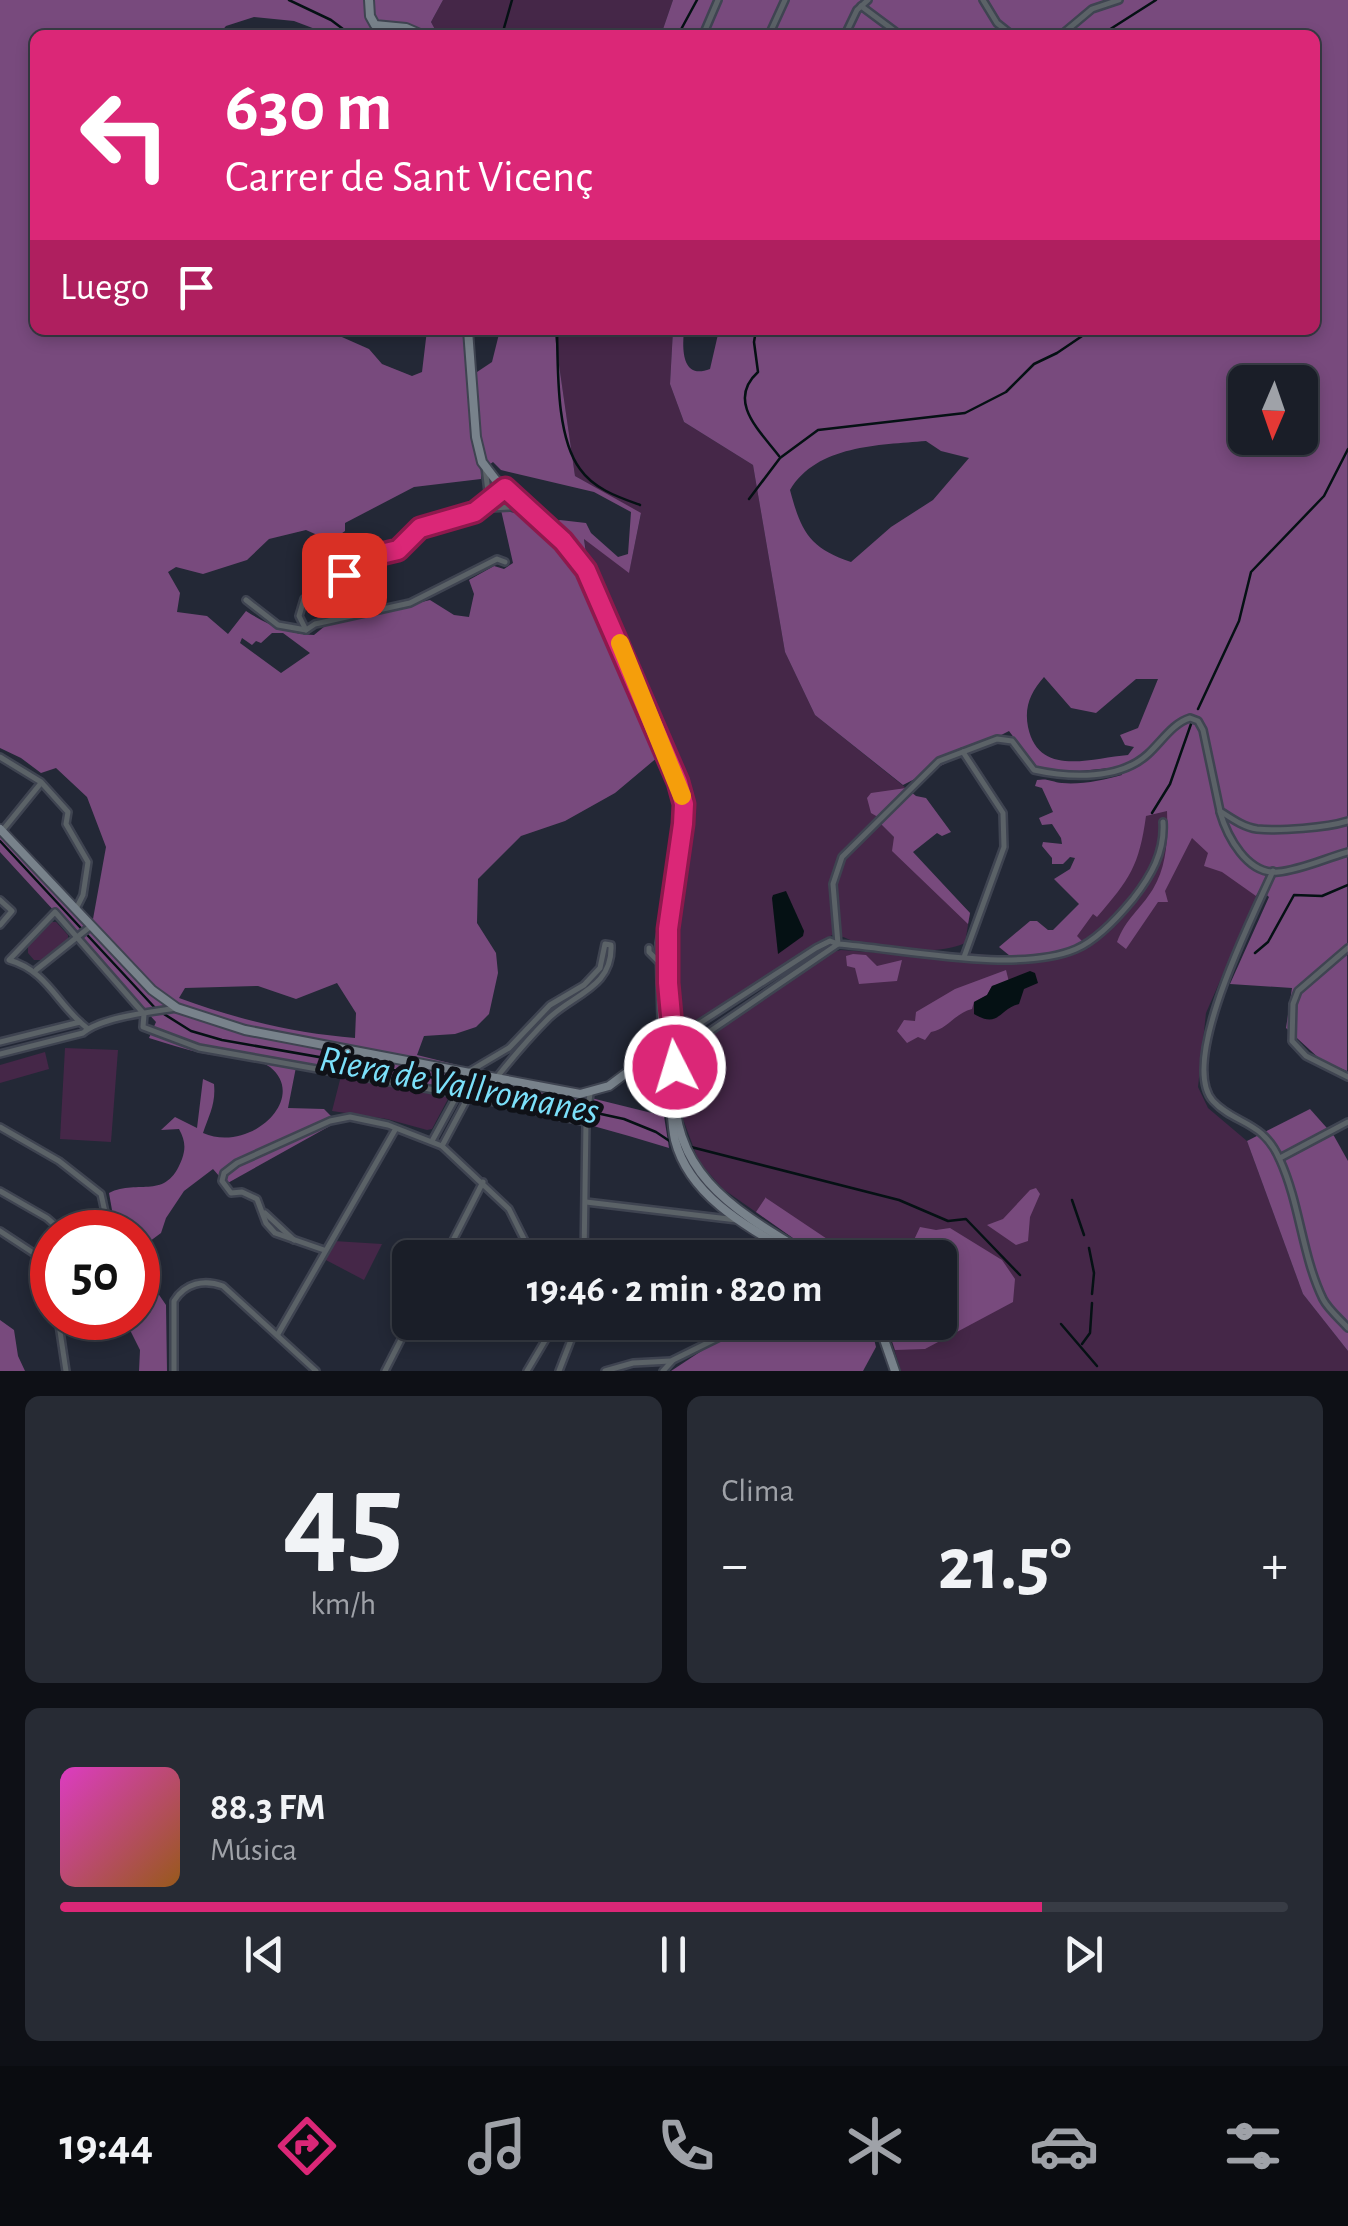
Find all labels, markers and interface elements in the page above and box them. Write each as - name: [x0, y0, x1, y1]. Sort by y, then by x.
- icon: left: [60, 70, 190, 200]
- text: 630 m: [225, 73, 393, 143]
- text: Carrer de Sant Vicenç: [225, 155, 593, 200]
- icon: arrive: [169, 260, 224, 315]
- text: Luego: [60, 269, 149, 307]
- north arrow: [1228, 365, 1318, 455]
- map controls: [1228, 365, 1318, 455]
- pin: [302, 533, 387, 618]
- icon: arrive: [317, 548, 372, 603]
- position arrow: [623, 1015, 727, 1119]
- water label: Riera de Vallromanes: [316, 1040, 602, 1132]
- speed limit sign: 50: [30, 1210, 160, 1340]
- text: 19:46 · 2 min · 820 m: [527, 1271, 822, 1309]
- text: 45: [282, 1455, 404, 1585]
- text: Clima: [722, 1475, 794, 1507]
- text: 21.5°: [938, 1528, 1072, 1603]
- text: −: [722, 1538, 748, 1593]
- text: +: [1262, 1538, 1288, 1593]
- text: km/h: [310, 1588, 376, 1620]
- text: 88.3 FM: [210, 1789, 326, 1827]
- text: Música: [210, 1834, 297, 1866]
- icon: previous: [237, 1927, 292, 1982]
- icon: pause: [646, 1927, 701, 1982]
- icon: next: [1056, 1927, 1111, 1982]
- icon: directions: [272, 2111, 342, 2181]
- icon: music: [462, 2111, 532, 2181]
- icon: phone: [651, 2111, 721, 2181]
- icon: climate: [840, 2111, 910, 2181]
- icon: car: [1029, 2111, 1099, 2181]
- icon: filters: [1218, 2111, 1288, 2181]
- text: 19:44: [60, 2123, 153, 2168]

